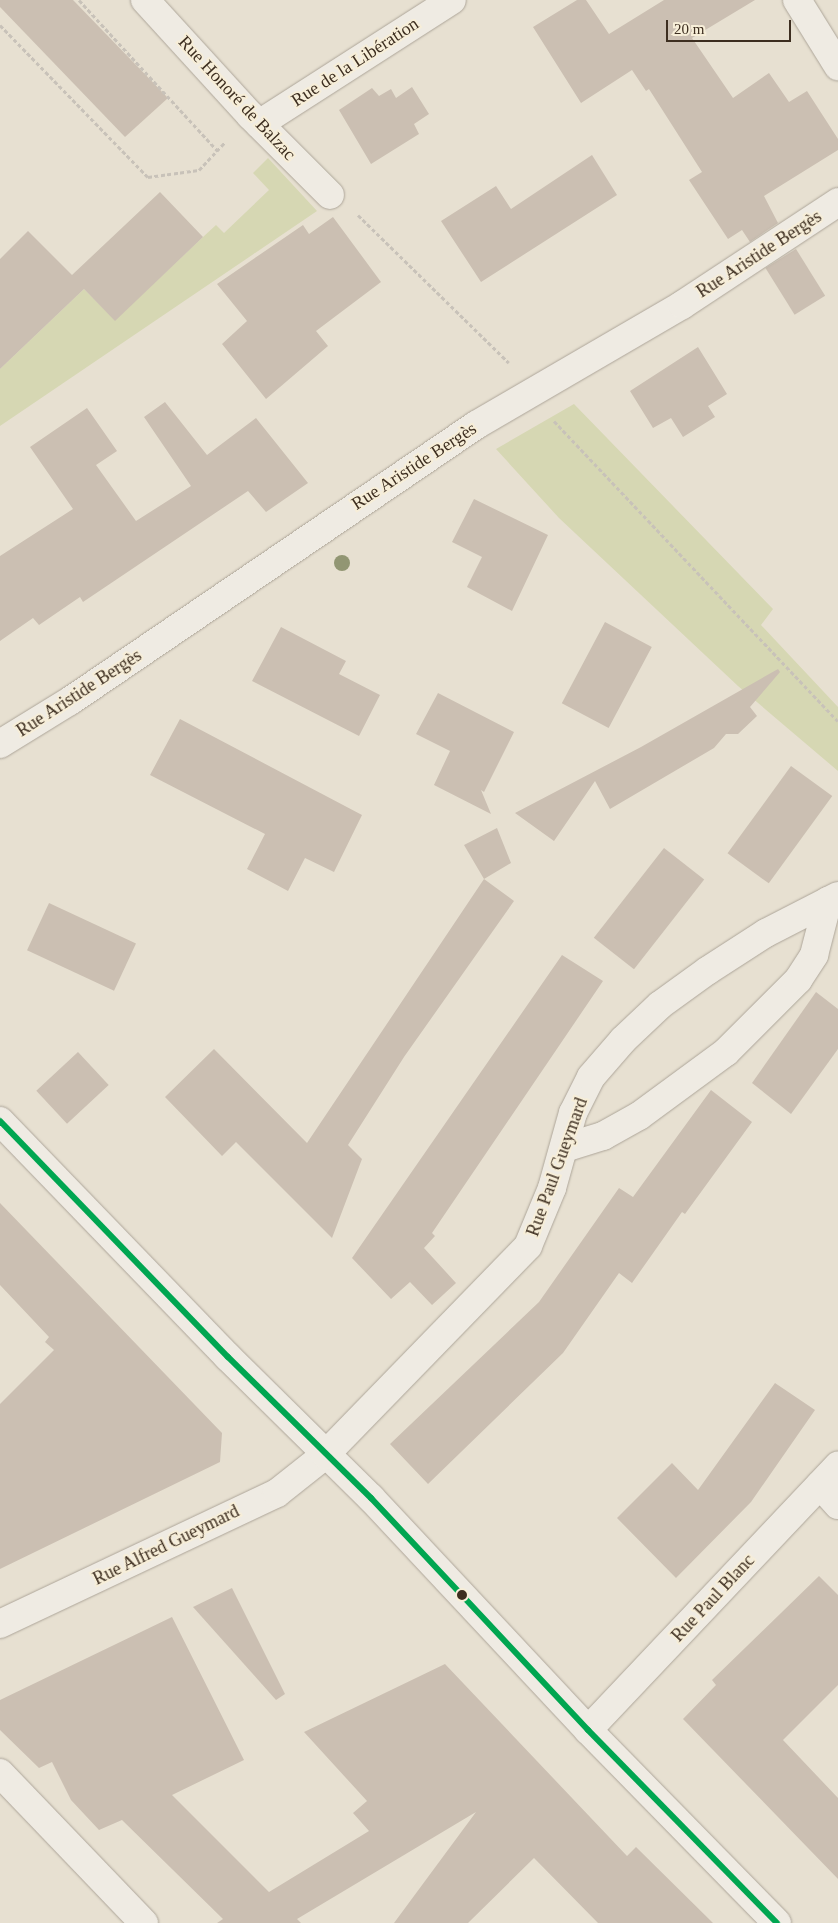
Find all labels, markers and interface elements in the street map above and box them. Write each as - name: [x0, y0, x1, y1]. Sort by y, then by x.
- scale bar: [668, 10, 793, 42]
- street label: Rue de la Libération: [287, 13, 423, 111]
- text: 20 m: [674, 21, 704, 37]
- street label: Rue Honoré de Balzac: [174, 31, 300, 165]
- street label: Rue Aristide Bergès: [692, 205, 826, 303]
- street label: Rue Aristide Bergès: [347, 417, 481, 515]
- street label: Rue Aristide Bergès: [12, 644, 146, 742]
- street label: Rue Paul Gueymard: [522, 1095, 592, 1239]
- street label: Rue Alfred Gueymard: [89, 1500, 243, 1590]
- street label: Rue Paul Blanc: [667, 1550, 759, 1646]
- unlabelled marker: [457, 1590, 467, 1600]

